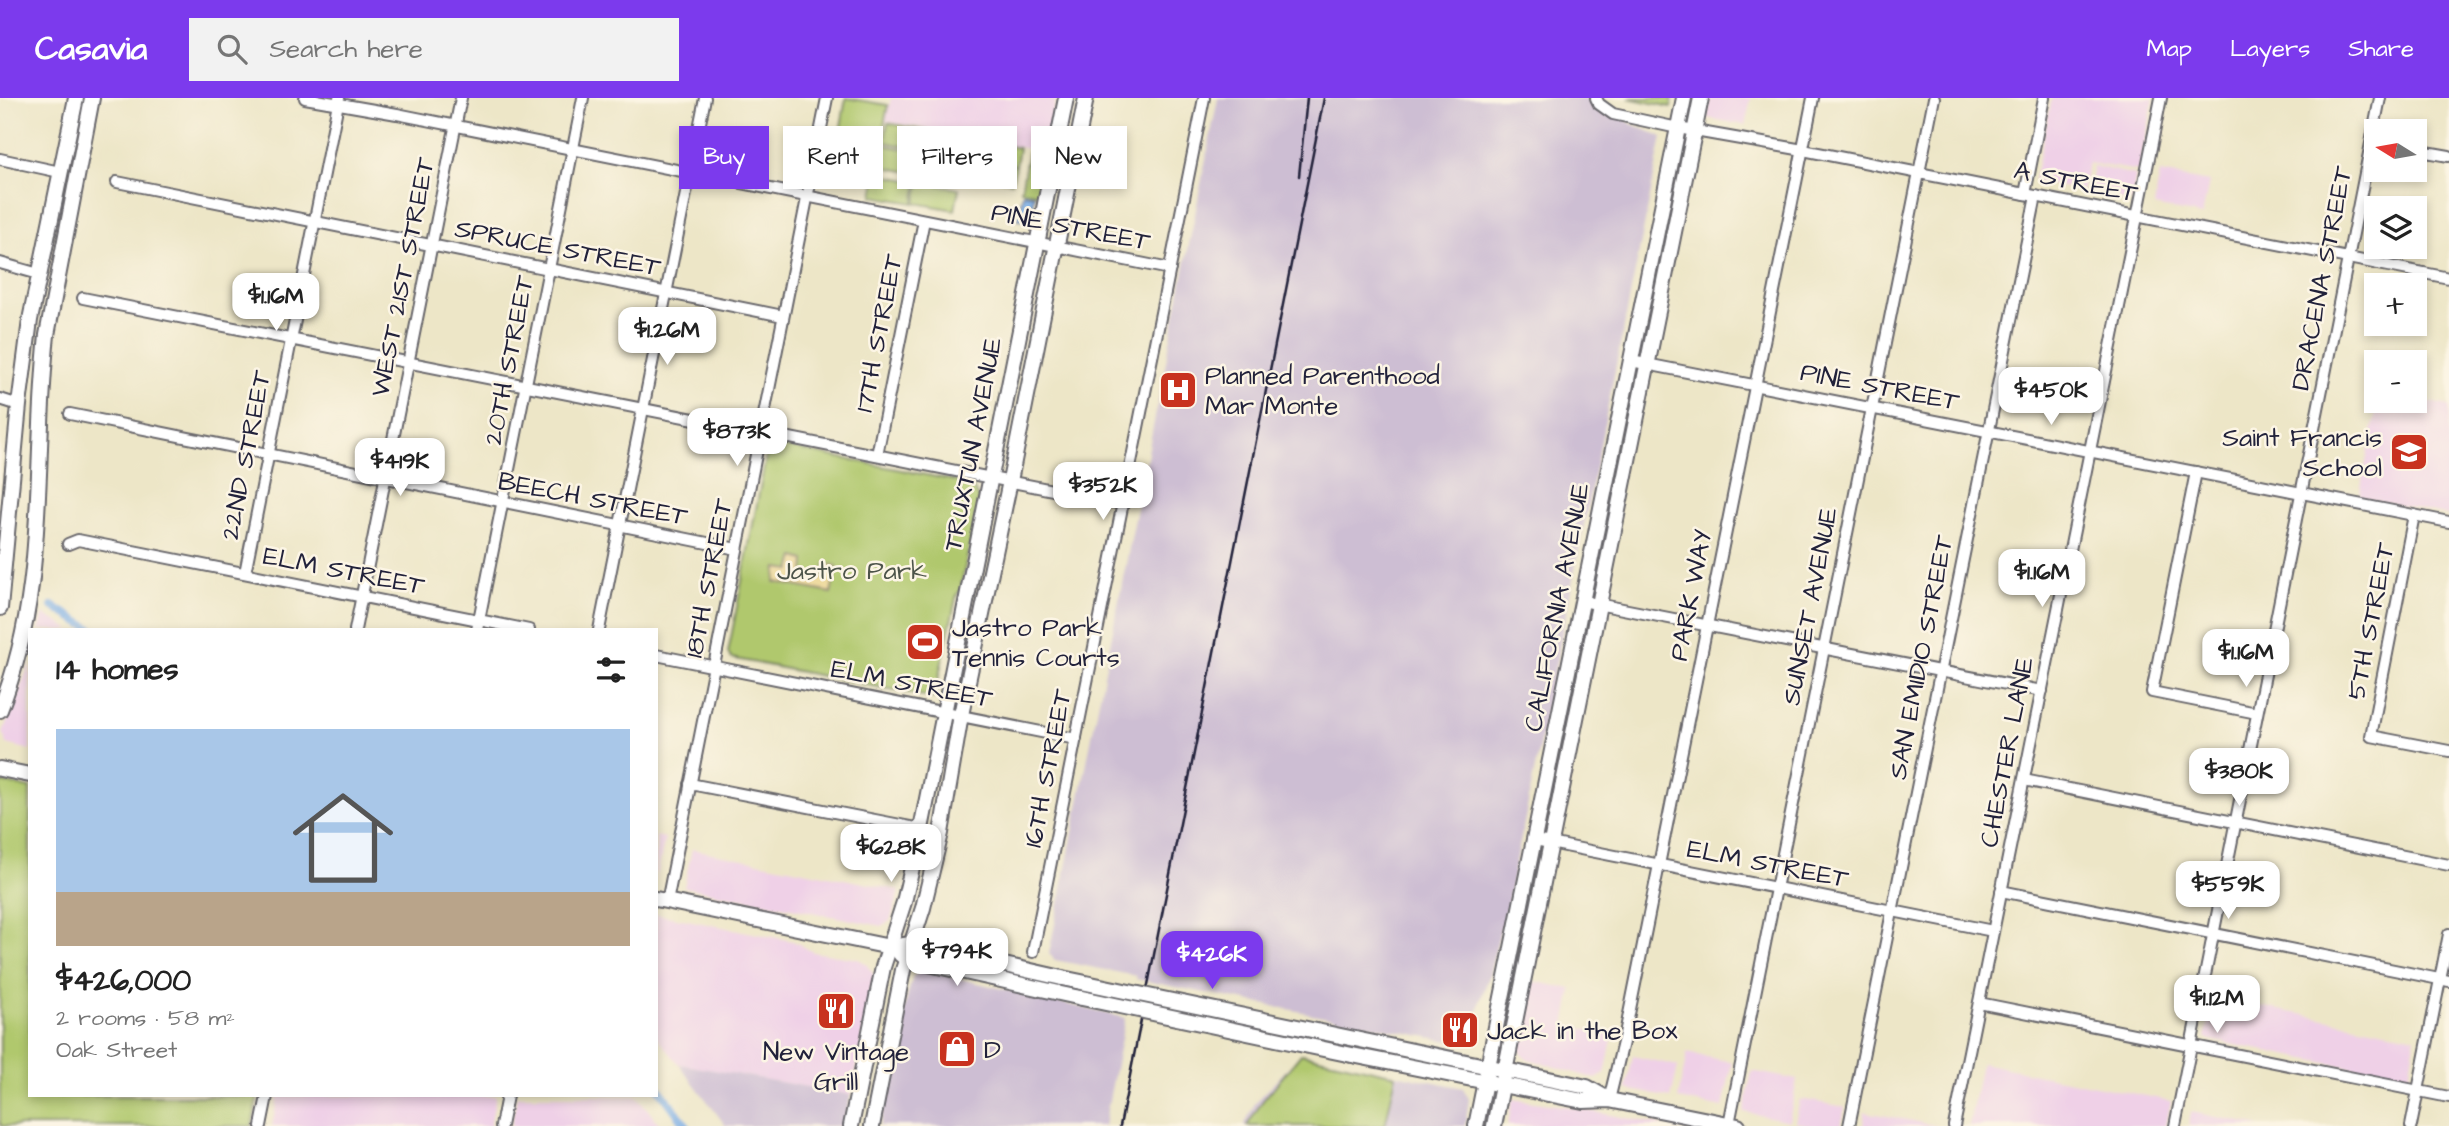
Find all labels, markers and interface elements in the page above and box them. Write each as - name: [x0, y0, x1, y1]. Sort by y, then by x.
- search box: [189, 18, 679, 81]
- text: Casavia: [35, 26, 147, 72]
- icon: search: [213, 30, 251, 68]
- text: Search here: [269, 31, 423, 67]
- text: Map: [2147, 32, 2192, 66]
- text: Layers: [2230, 32, 2310, 66]
- text: Share: [2348, 32, 2414, 66]
- north arrow: [2364, 119, 2427, 182]
- map controls: [2364, 119, 2427, 413]
- chip: Buy: [679, 126, 769, 189]
- chip: Rent: [783, 126, 883, 189]
- chip: Filters: [897, 126, 1017, 189]
- chip: New: [1031, 126, 1127, 189]
- street label: A STREET: [2011, 152, 2142, 212]
- street label: WEST 21ST STREET: [362, 154, 444, 400]
- street label: DRACENA STREET: [2283, 162, 2362, 393]
- street label: PINE STREET: [988, 194, 1154, 260]
- button: layers: [2364, 196, 2427, 259]
- street label: SPRUCE STREET: [452, 210, 665, 286]
- street label: 17TH STREET: [846, 250, 912, 415]
- street label: 20TH STREET: [475, 272, 543, 448]
- button: +: [2364, 273, 2427, 336]
- pin: $1.16M: [219, 274, 333, 333]
- text: $1.16M: [248, 280, 304, 312]
- pin: $1.26M: [610, 308, 724, 367]
- text: $1.26M: [634, 314, 700, 346]
- street label: TRUXTUN AVENUE: [935, 334, 1011, 554]
- button: −: [2364, 350, 2427, 413]
- street label: PINE STREET: [1797, 354, 1963, 420]
- place label: Planned Parenthood Mar Monte: [1205, 358, 1440, 424]
- street label: 22ND STREET: [212, 367, 280, 543]
- pin: $450K: [2002, 368, 2100, 427]
- hospital icon: Planned Parenthood Mar Monte: [1157, 369, 1199, 411]
- text: $450K: [2014, 374, 2088, 406]
- pin: $873K: [688, 408, 786, 468]
- text: $873K: [703, 415, 771, 447]
- place label: Saint Francis School: [2222, 420, 2382, 486]
- school or university icon: Saint Francis School: [2388, 431, 2430, 473]
- pin: $419K: [351, 438, 449, 498]
- text: $419K: [371, 445, 429, 477]
- pin: $352K: [1054, 462, 1152, 522]
- street label: BEECH STREET: [495, 463, 691, 535]
- text: $352K: [1069, 469, 1137, 501]
- street label: CALIFORNIA AVENUE: [1515, 480, 1599, 735]
- street label: 18TH STREET: [676, 495, 742, 661]
- street label: SUNSET AVENUE: [1773, 504, 1847, 708]
- street label: PARK WAY: [1661, 526, 1721, 664]
- street label: SAN EMIDIO STREET: [1880, 531, 1962, 782]
- street label: ELM STREET: [260, 538, 428, 604]
- street label: 5TH STREET: [2338, 539, 2404, 703]
- pin: $1.16M: [1985, 550, 2099, 609]
- park label: Jastro Park: [777, 553, 927, 589]
- text: $1.16M: [2014, 556, 2070, 588]
- place label: Jastro Park Tennis Courts: [952, 610, 1120, 676]
- sports icon: Jastro Park Tennis Courts: [904, 621, 946, 663]
- pin: $1.16M: [2189, 630, 2303, 689]
- text: $1.16M: [2218, 636, 2274, 668]
- text: 14 homes: [56, 649, 179, 691]
- icon: filters: [592, 651, 630, 689]
- street label: ELM STREET: [828, 651, 996, 717]
- street label: CHESTER LANE: [1971, 654, 2043, 850]
- street label: 16TH STREET: [1015, 685, 1081, 850]
- pin: $380K: [2190, 748, 2288, 808]
- text: $380K: [2205, 755, 2273, 787]
- icon: home: [280, 775, 406, 901]
- pin: $628K: [842, 824, 940, 884]
- text: $628K: [856, 831, 926, 863]
- street label: ELM STREET: [1684, 831, 1852, 897]
- pin: $559K: [2179, 862, 2277, 921]
- text: $559K: [2192, 868, 2264, 900]
- pin: $794K: [908, 928, 1006, 988]
- pin: $426K: [1163, 932, 1261, 991]
- text: $794K: [922, 935, 992, 967]
- text: $426K: [1177, 938, 1247, 970]
- text: $426,000: [56, 960, 191, 1002]
- pin: $1.12M: [2160, 976, 2274, 1035]
- text: $1.12M: [2190, 982, 2244, 1014]
- restaurant icon: New Vintage Grill: [815, 990, 857, 1032]
- text: 2 rooms · 58 m²: [56, 1002, 235, 1034]
- restaurant icon: Jack in the Box: [1439, 1009, 1481, 1051]
- place label: Jack in the Box: [1487, 1013, 1678, 1049]
- shop icon: D: [936, 1028, 978, 1070]
- place label: D: [984, 1032, 1001, 1068]
- text: Oak Street: [56, 1034, 177, 1066]
- place label: New Vintage Grill: [763, 1034, 909, 1100]

